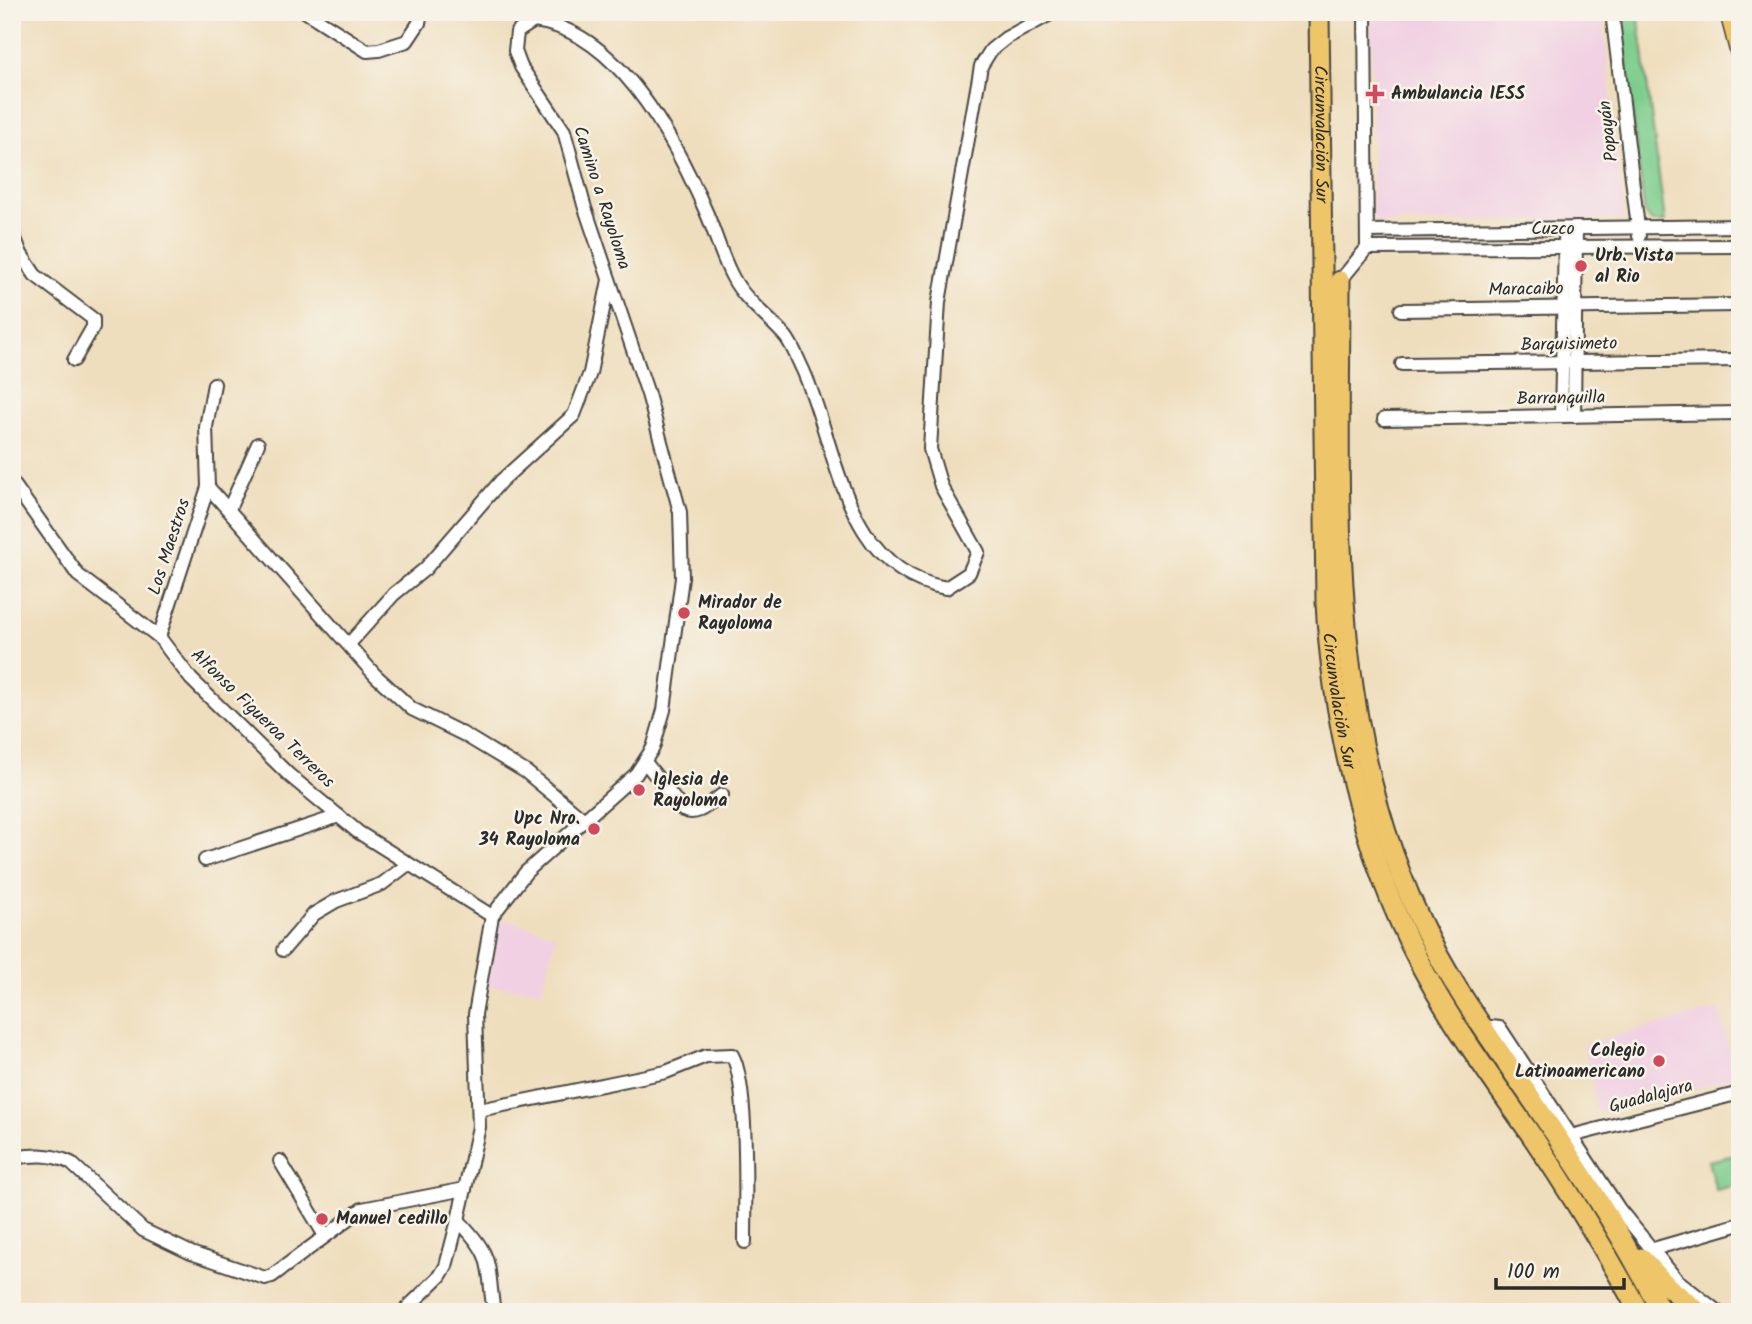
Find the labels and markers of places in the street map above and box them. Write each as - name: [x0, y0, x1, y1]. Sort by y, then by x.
- place label: Ambulancia IESS: [1391, 80, 1525, 109]
- marker: Ambulancia IESS: [1365, 84, 1385, 104]
- place label: Urb. Vista al Rio: [1595, 242, 1674, 292]
- marker: Urb. Vista al Rio: [1573, 258, 1589, 274]
- place label: Mirador de Rayoloma: [698, 589, 782, 639]
- marker: Mirador de Rayoloma: [676, 605, 692, 621]
- place label: Iglesia de Rayoloma: [653, 766, 729, 816]
- marker: Iglesia de Rayoloma: [631, 782, 647, 798]
- place label: Upc Nro. 34 Rayoloma: [478, 805, 580, 855]
- marker: Upc Nro. 34 Rayoloma: [586, 821, 602, 837]
- place label: Colegio Latinoamericano: [1515, 1037, 1645, 1087]
- marker: Colegio Latinoamericano: [1651, 1053, 1667, 1069]
- place label: Manuel cedillo: [336, 1205, 448, 1234]
- marker: Manuel cedillo: [314, 1211, 330, 1227]

